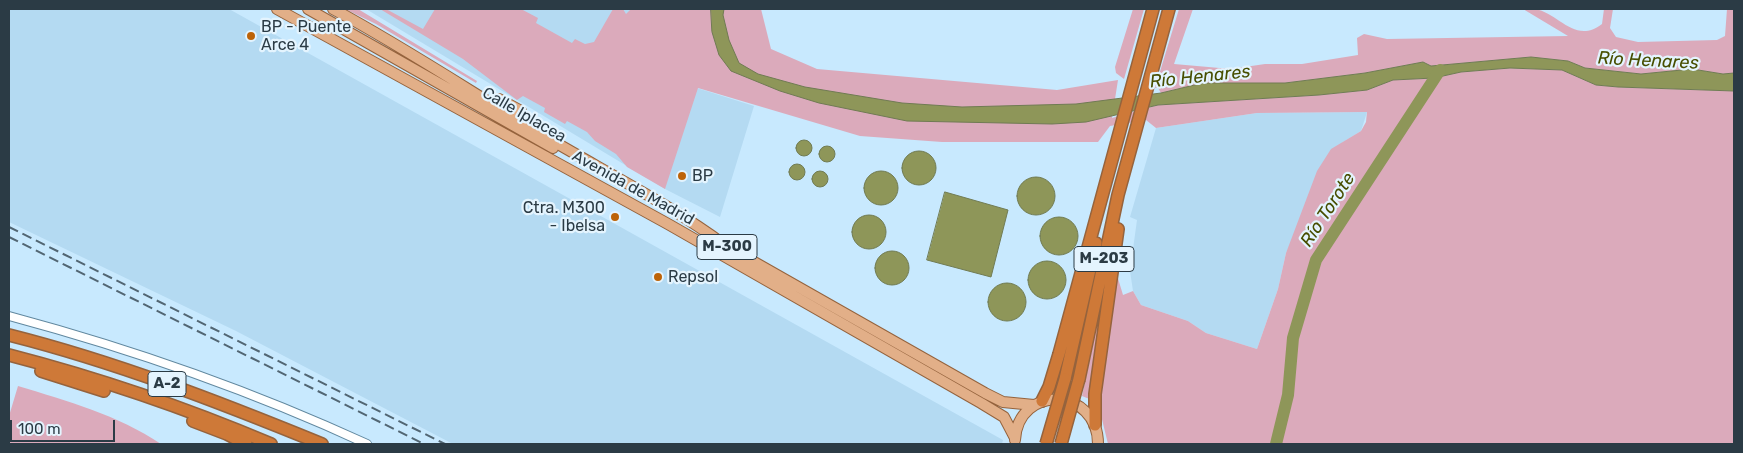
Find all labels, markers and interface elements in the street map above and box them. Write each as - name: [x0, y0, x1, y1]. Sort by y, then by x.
- place label: BP - Puente Arce 4: [261, 17, 351, 55]
- marker: BP - Puente Arce 4: [245, 30, 257, 42]
- water label: Río Henares: [1597, 48, 1699, 74]
- water label: Río Henares: [1149, 61, 1251, 93]
- street label: Calle Iplacea: [479, 83, 569, 147]
- street label: Avenida de Madrid: [569, 147, 697, 229]
- place label: BP: [692, 166, 713, 186]
- water label: Río Torote: [1296, 169, 1360, 251]
- marker: BP: [676, 170, 688, 182]
- place label: Ctra. M300 - Ibelsa: [523, 198, 605, 236]
- marker: Ctra. M300 - Ibelsa: [609, 211, 621, 223]
- road number: M-300: [697, 234, 757, 260]
- road number: M-203: [1074, 246, 1134, 272]
- place label: Repsol: [668, 267, 718, 287]
- marker: Repsol: [652, 271, 664, 283]
- road number: A-2: [148, 372, 186, 396]
- scale bar: [12, 410, 118, 442]
- text: 100 m: [18, 420, 60, 438]

